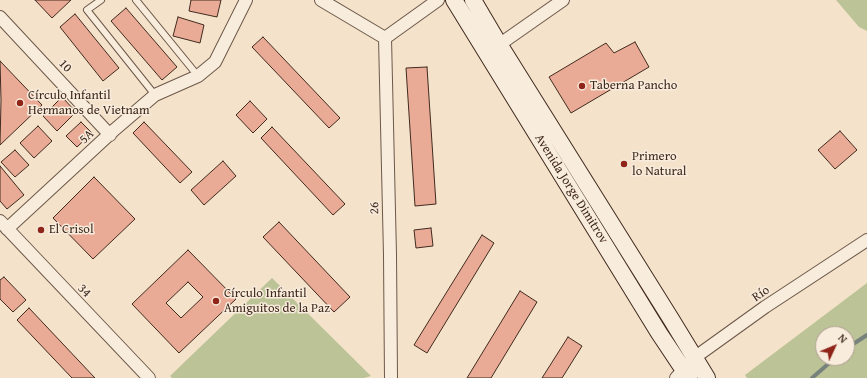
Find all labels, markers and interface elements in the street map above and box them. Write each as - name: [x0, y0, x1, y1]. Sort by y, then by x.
- street label: 10: [55, 56, 75, 76]
- place label: Taberna Pancho: [590, 78, 677, 94]
- marker: Taberna Pancho: [577, 81, 587, 91]
- place label: Círculo Infantil Hermanos de Vietnam: [28, 88, 150, 119]
- marker: Círculo Infantil Hermanos de Vietnam: [15, 98, 25, 108]
- street label: 5A: [77, 126, 97, 148]
- street label: Avenida Jorge Dimitrov: [531, 131, 611, 247]
- place label: Primero lo Natural: [632, 149, 686, 180]
- marker: Primero lo Natural: [619, 159, 629, 169]
- street label: 26: [367, 202, 383, 214]
- place label: El Crisol: [49, 222, 94, 238]
- marker: El Crisol: [36, 225, 46, 235]
- street label: 34: [74, 281, 94, 301]
- street label: Río: [749, 283, 773, 305]
- place label: Círculo Infantil Amiguitos de la Paz: [224, 286, 330, 317]
- marker: Círculo Infantil Amiguitos de la Paz: [211, 296, 221, 306]
- north arrow: [815, 326, 855, 366]
- text: N: [835, 330, 851, 347]

